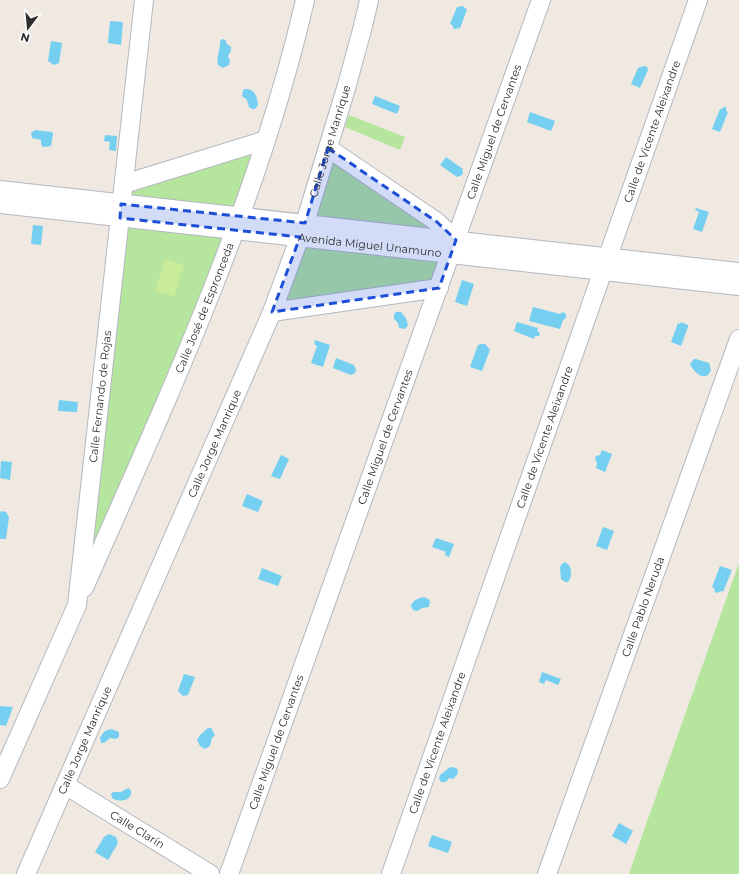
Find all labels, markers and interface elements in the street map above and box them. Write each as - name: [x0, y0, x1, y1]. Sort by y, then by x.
- north arrow: [8, 8, 48, 48]
- text: N: [19, 30, 31, 46]
- street label: Calle de Vicente Aleixandre: [620, 58, 683, 204]
- street label: Calle Miguel de Cervantes: [463, 62, 525, 201]
- street label: Calle Jorge Manrique: [306, 83, 354, 199]
- street label: Avenida Miguel Unamuno: [297, 230, 442, 260]
- street label: Calle José de Espronceda: [172, 240, 237, 375]
- street label: Calle Fernando de Rojas: [86, 329, 114, 463]
- street label: Calle de Vicente Aleixandre: [513, 364, 576, 510]
- street label: Calle Miguel de Cervantes: [354, 367, 416, 506]
- street label: Calle Jorge Manrique: [185, 387, 244, 500]
- street label: Calle Pablo Neruda: [619, 555, 667, 659]
- street label: Calle de Vicente Aleixandre: [406, 670, 469, 816]
- street label: Calle Miguel de Cervantes: [246, 672, 307, 812]
- street label: Calle Jorge Manrique: [55, 684, 115, 797]
- street label: Calle Clarín: [107, 807, 167, 852]

